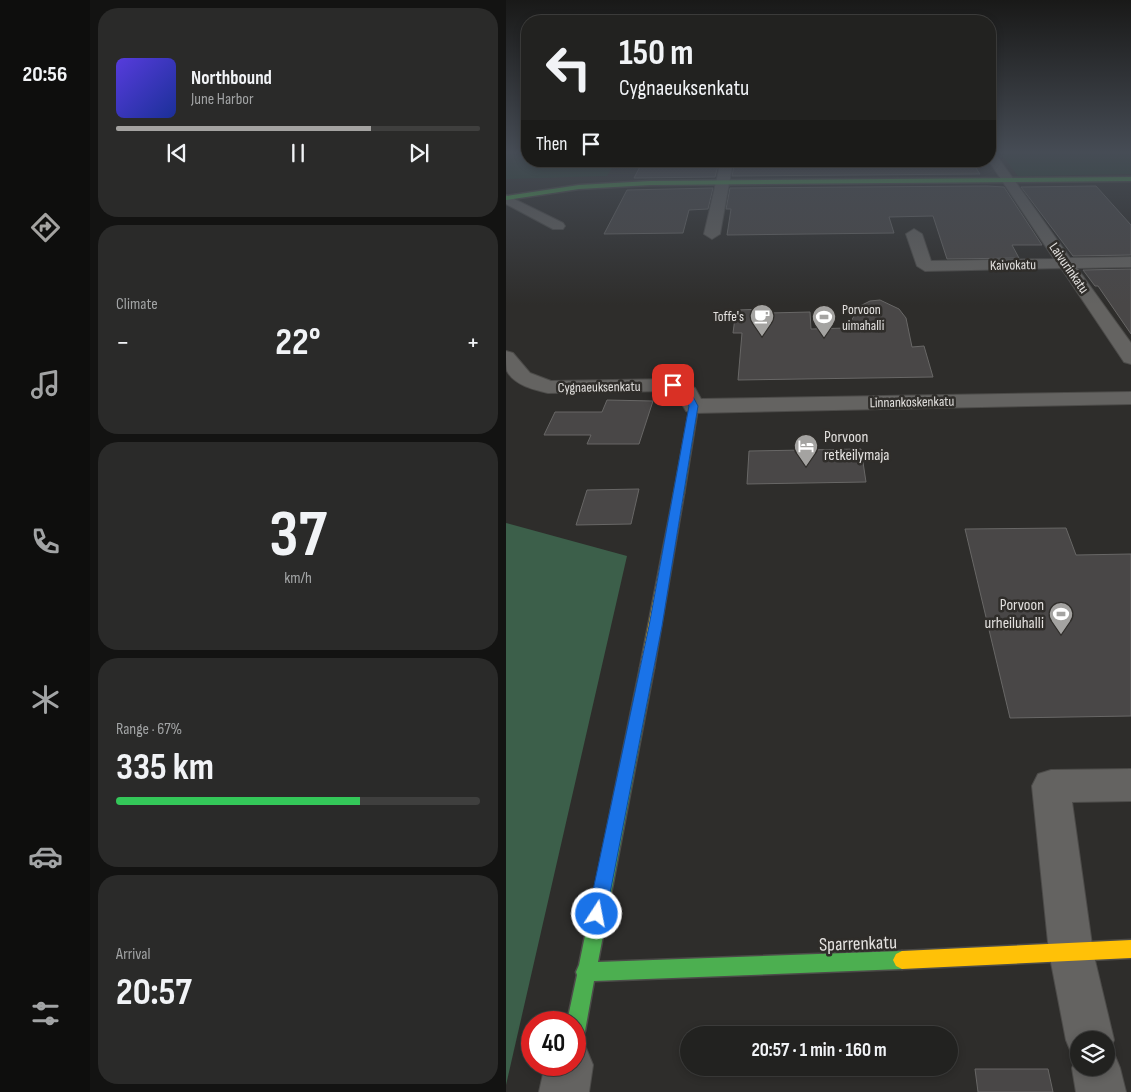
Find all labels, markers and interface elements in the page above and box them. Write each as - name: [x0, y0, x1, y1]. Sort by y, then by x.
- text: 150 m: [619, 32, 693, 75]
- icon: left: [536, 35, 601, 100]
- text: 20:56: [23, 61, 67, 88]
- text: Northbound: [191, 67, 272, 90]
- text: Cygnaeuksenkatu: [619, 75, 749, 102]
- text: June Harbor: [191, 90, 254, 109]
- icon: arrive: [577, 130, 605, 158]
- text: Then: [536, 133, 567, 156]
- icon: previous: [163, 139, 191, 167]
- icon: pause: [284, 139, 312, 167]
- icon: next: [405, 139, 433, 167]
- icon: directions: [28, 210, 63, 245]
- street label: Laivurinkatu: [1045, 239, 1093, 297]
- street label: Kaivokatu: [990, 256, 1036, 274]
- text: Climate: [116, 295, 158, 314]
- place label: Porvoon uimahalli: [842, 301, 884, 334]
- cafe icon: Toffe's: [749, 303, 775, 337]
- sports icon: Porvoon uimahalli: [811, 304, 837, 338]
- place label: Toffe's: [713, 308, 744, 325]
- text: 22°: [275, 320, 321, 365]
- text: −: [116, 326, 130, 359]
- text: +: [466, 326, 480, 359]
- pin: [652, 364, 694, 406]
- icon: music: [28, 367, 63, 402]
- icon: arrive: [659, 371, 687, 399]
- street label: Cygnaeuksenkatu: [557, 378, 641, 396]
- street label: Linnankoskenkatu: [869, 393, 955, 411]
- place label: Porvoon retkeilymaja: [824, 428, 889, 465]
- hotel icon: Porvoon retkeilymaja: [793, 433, 819, 467]
- text: 37: [269, 497, 327, 575]
- icon: phone: [28, 524, 63, 559]
- text: km/h: [284, 569, 312, 588]
- place label: Porvoon urheiluhalli: [985, 596, 1044, 633]
- sports icon: Porvoon urheiluhalli: [1048, 601, 1074, 635]
- icon: climate: [28, 682, 63, 717]
- text: Range · 67%: [116, 720, 182, 739]
- text: 335 km: [116, 745, 214, 790]
- icon: car: [28, 839, 63, 874]
- position arrow: [570, 887, 622, 939]
- street label: Sparrenkatu: [819, 931, 897, 957]
- text: Arrival: [116, 945, 150, 964]
- text: 20:57: [116, 970, 192, 1015]
- icon: filters: [28, 996, 63, 1031]
- speed limit sign: 40: [521, 1011, 586, 1076]
- map controls: [1070, 1031, 1115, 1076]
- button: layers: [1070, 1031, 1115, 1076]
- text: 20:57 · 1 min · 160 m: [751, 1039, 887, 1062]

